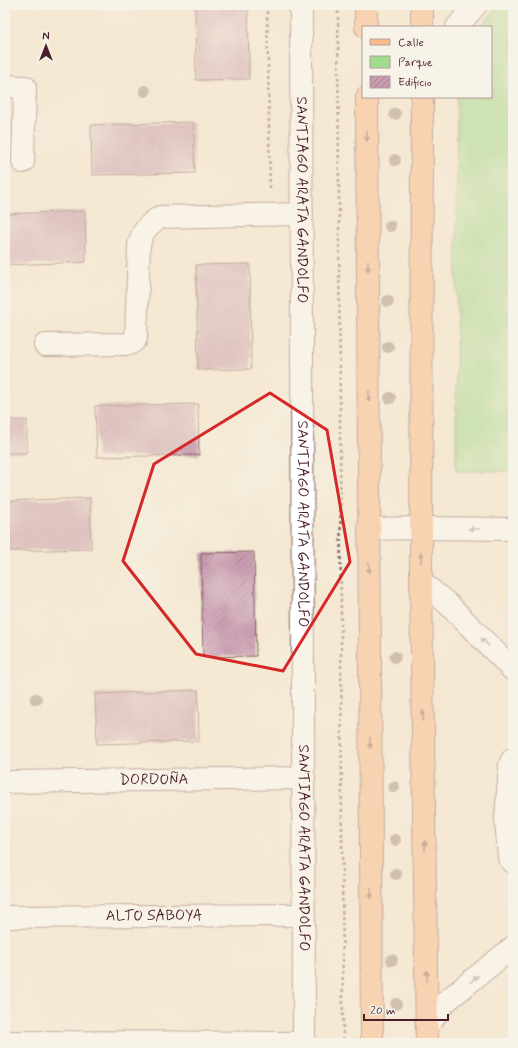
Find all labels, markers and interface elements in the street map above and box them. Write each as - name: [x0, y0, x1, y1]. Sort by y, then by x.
- north arrow: [26, 26, 66, 66]
- legend: [362, 26, 492, 98]
- text: N: [42, 30, 50, 44]
- text: Calle: [398, 35, 424, 51]
- text: Parque: [398, 55, 433, 71]
- text: Edificio: [398, 75, 432, 91]
- street label: SANTIAGO ARATA GANDOLFO: [291, 97, 312, 303]
- one-way arrow: [364, 130, 370, 143]
- one-way arrow: [365, 260, 371, 273]
- one-way arrow: [366, 390, 372, 403]
- street label: SANTIAGO ARATA GANDOLFO: [292, 421, 313, 627]
- one-way arrow: [467, 526, 480, 532]
- one-way arrow: [418, 551, 424, 564]
- one-way arrow: [366, 562, 372, 575]
- one-way arrow: [481, 637, 490, 647]
- one-way arrow: [420, 709, 426, 722]
- one-way arrow: [367, 737, 373, 750]
- street label: SANTIAGO ARATA GANDOLFO: [293, 745, 314, 951]
- street label: DORDOÑA: [120, 770, 188, 790]
- one-way arrow: [422, 839, 428, 852]
- one-way arrow: [368, 887, 374, 900]
- street label: ALTO SABOYA: [106, 906, 202, 926]
- one-way arrow: [424, 969, 430, 982]
- one-way arrow: [469, 975, 479, 983]
- scale bar: [364, 996, 448, 1022]
- text: 20 m: [370, 1003, 396, 1019]

